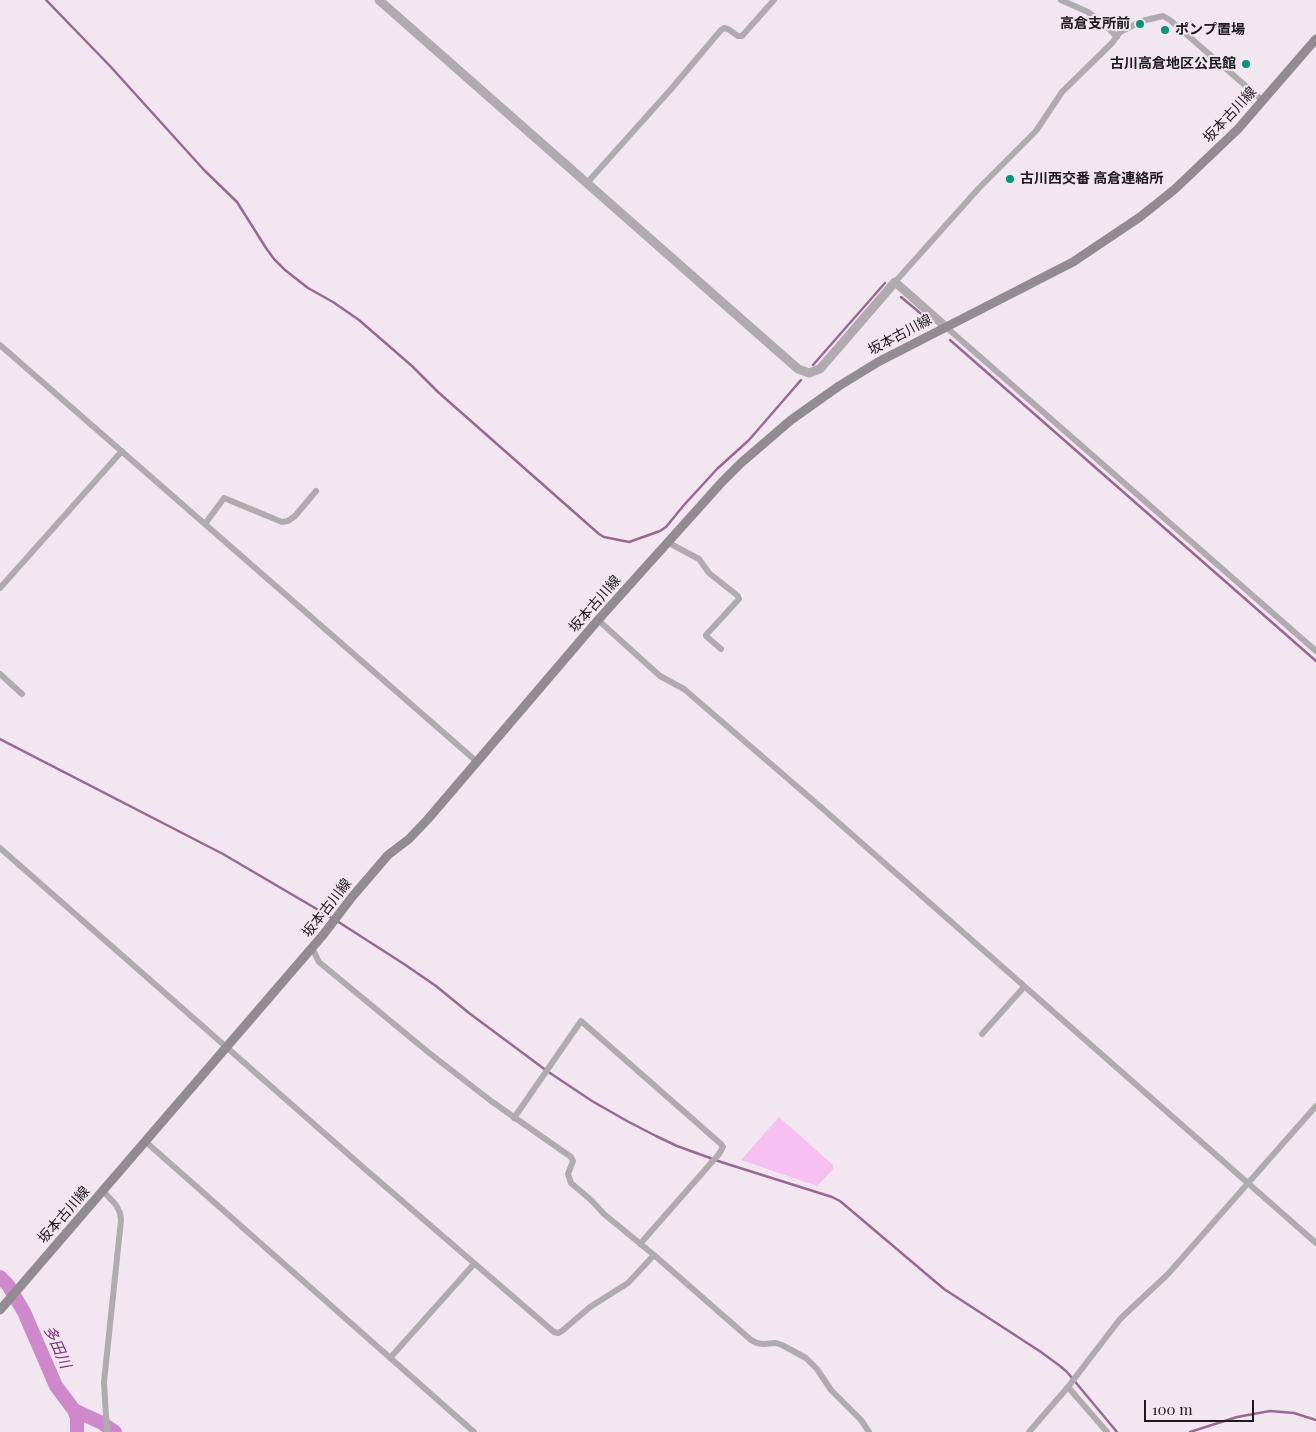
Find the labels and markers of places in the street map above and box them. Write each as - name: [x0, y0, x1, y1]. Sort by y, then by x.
- place label: 高倉支所前: [1060, 16, 1130, 32]
- marker: 高倉支所前: [1134, 18, 1146, 30]
- place label: ポンプ置場: [1175, 22, 1245, 38]
- marker: ポンプ置場: [1159, 24, 1171, 36]
- place label: 古川高倉地区公民館: [1110, 56, 1236, 72]
- marker: 古川高倉地区公民館: [1240, 58, 1252, 70]
- place label: 古川西交番 高倉連絡所: [1020, 171, 1163, 187]
- marker: 古川西交番 高倉連絡所: [1004, 173, 1016, 185]

